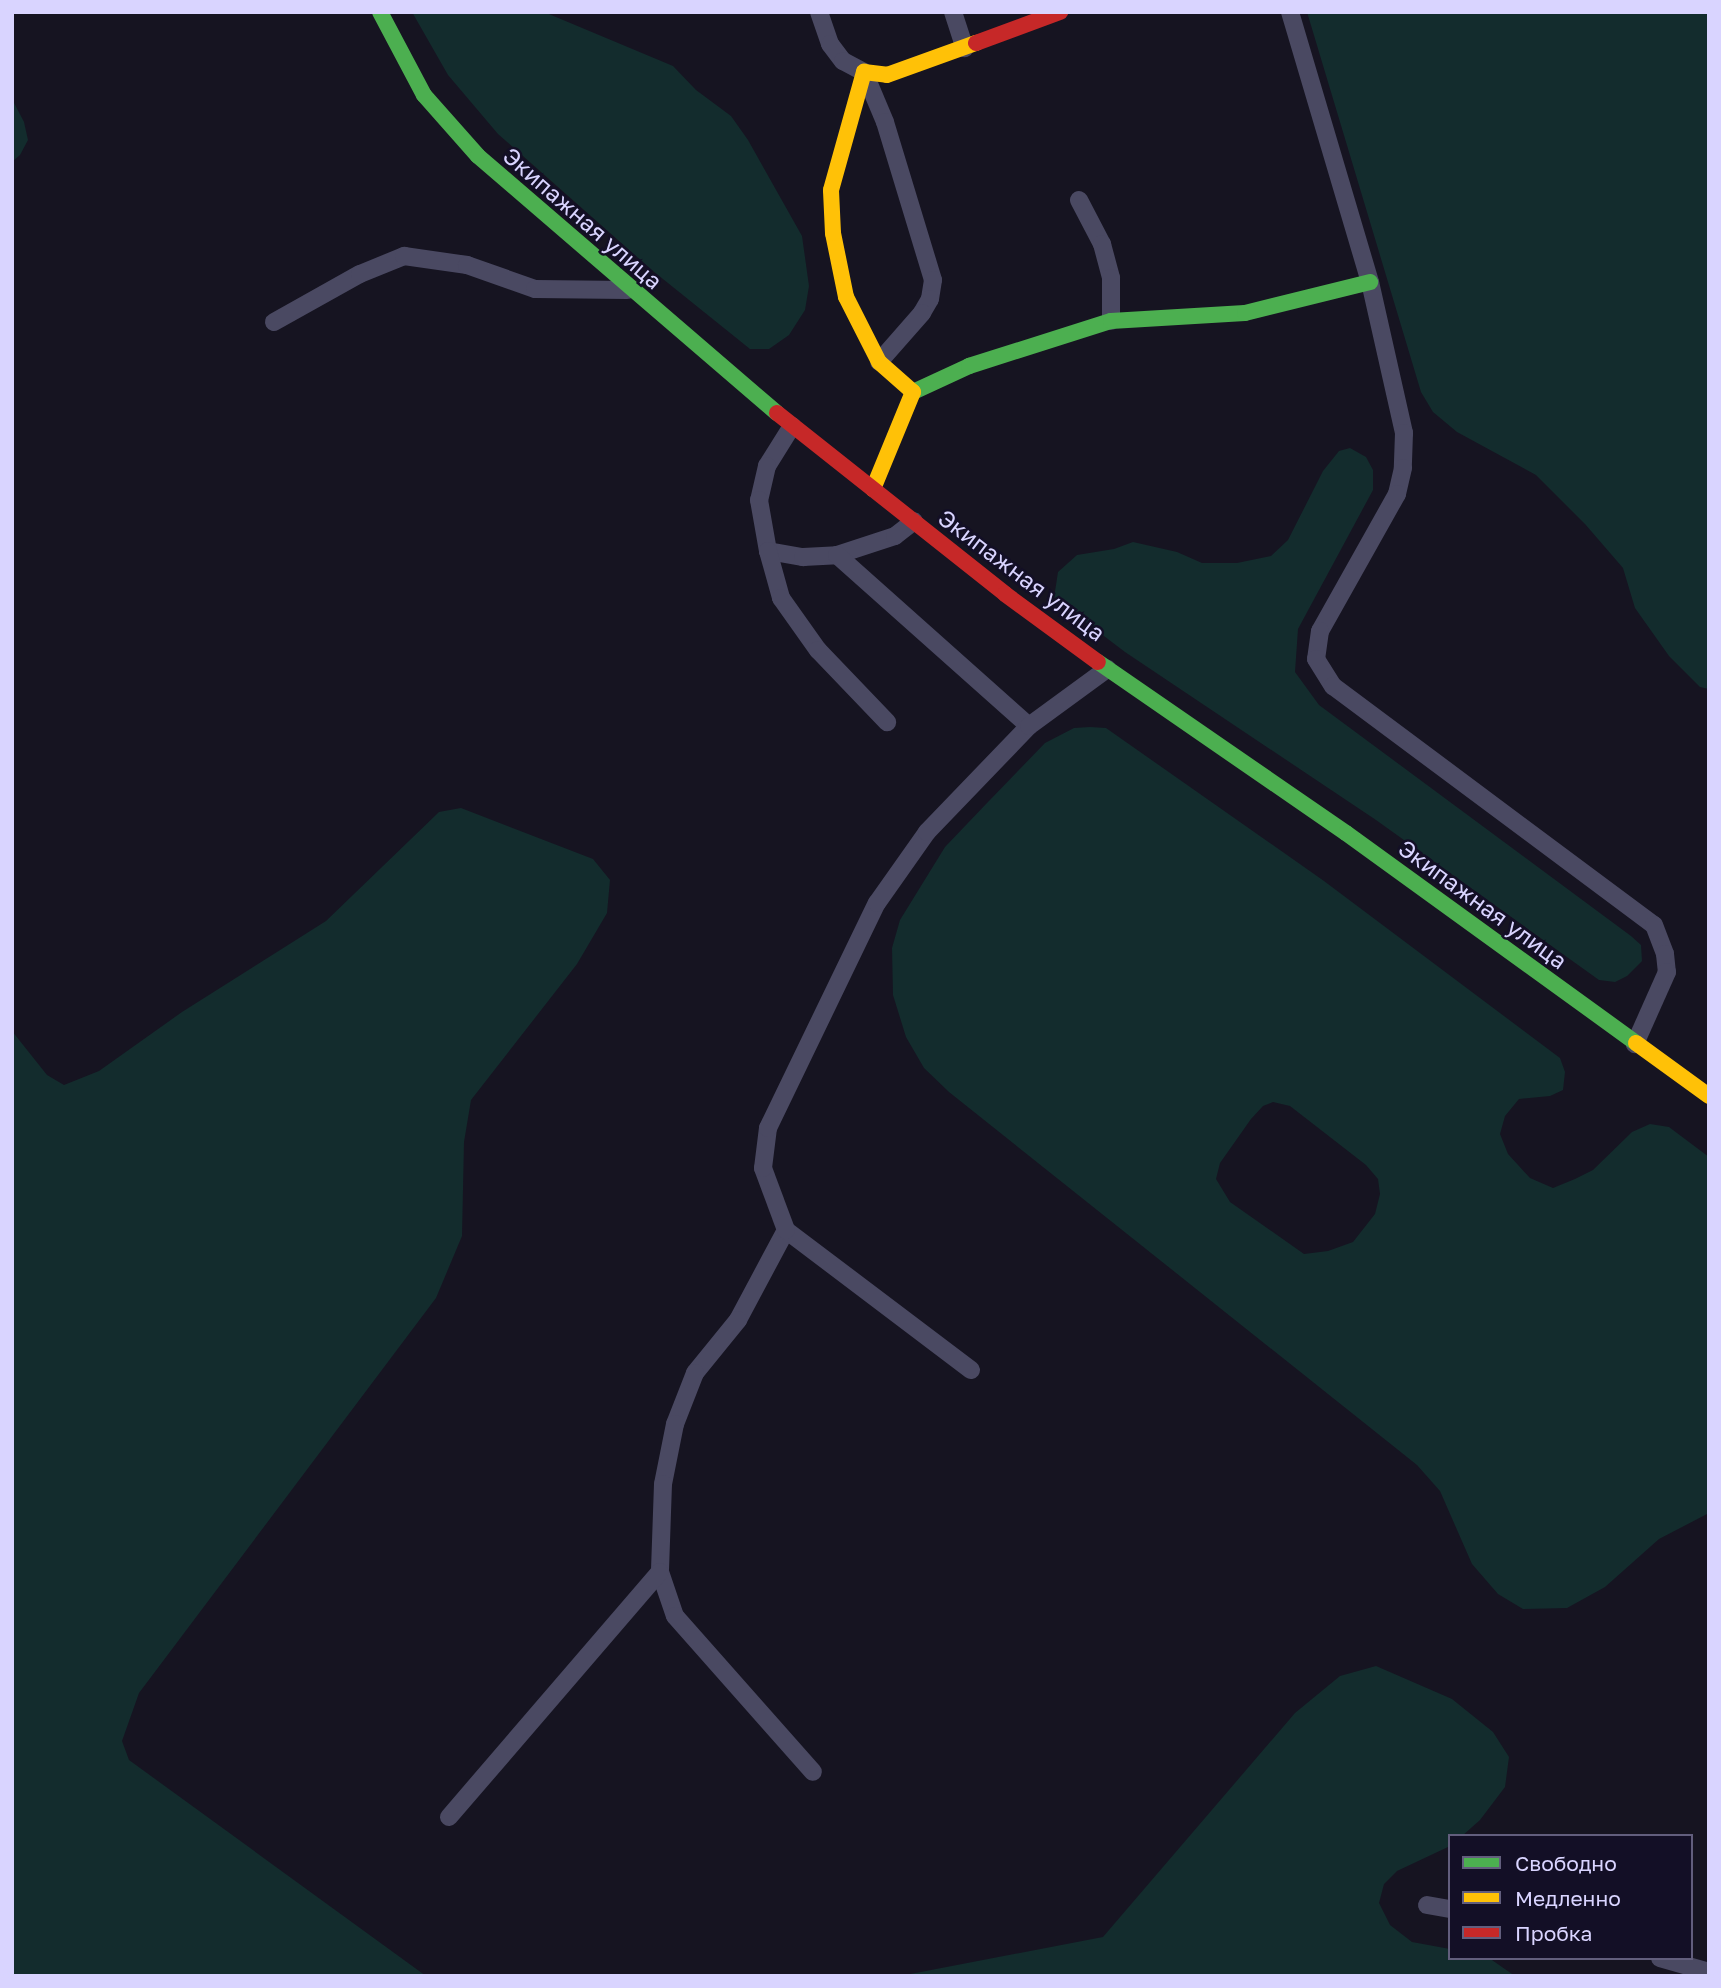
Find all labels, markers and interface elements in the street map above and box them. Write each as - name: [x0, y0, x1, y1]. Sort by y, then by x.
- street label: Экипажная улица: [498, 142, 668, 294]
- street label: Экипажная улица: [933, 503, 1111, 647]
- street label: Экипажная улица: [1393, 834, 1573, 974]
- legend: [1448, 1834, 1693, 1960]
- text: Свободно: [1515, 1850, 1617, 1876]
- text: Медленно: [1515, 1885, 1621, 1911]
- text: Пробка: [1515, 1920, 1593, 1946]

